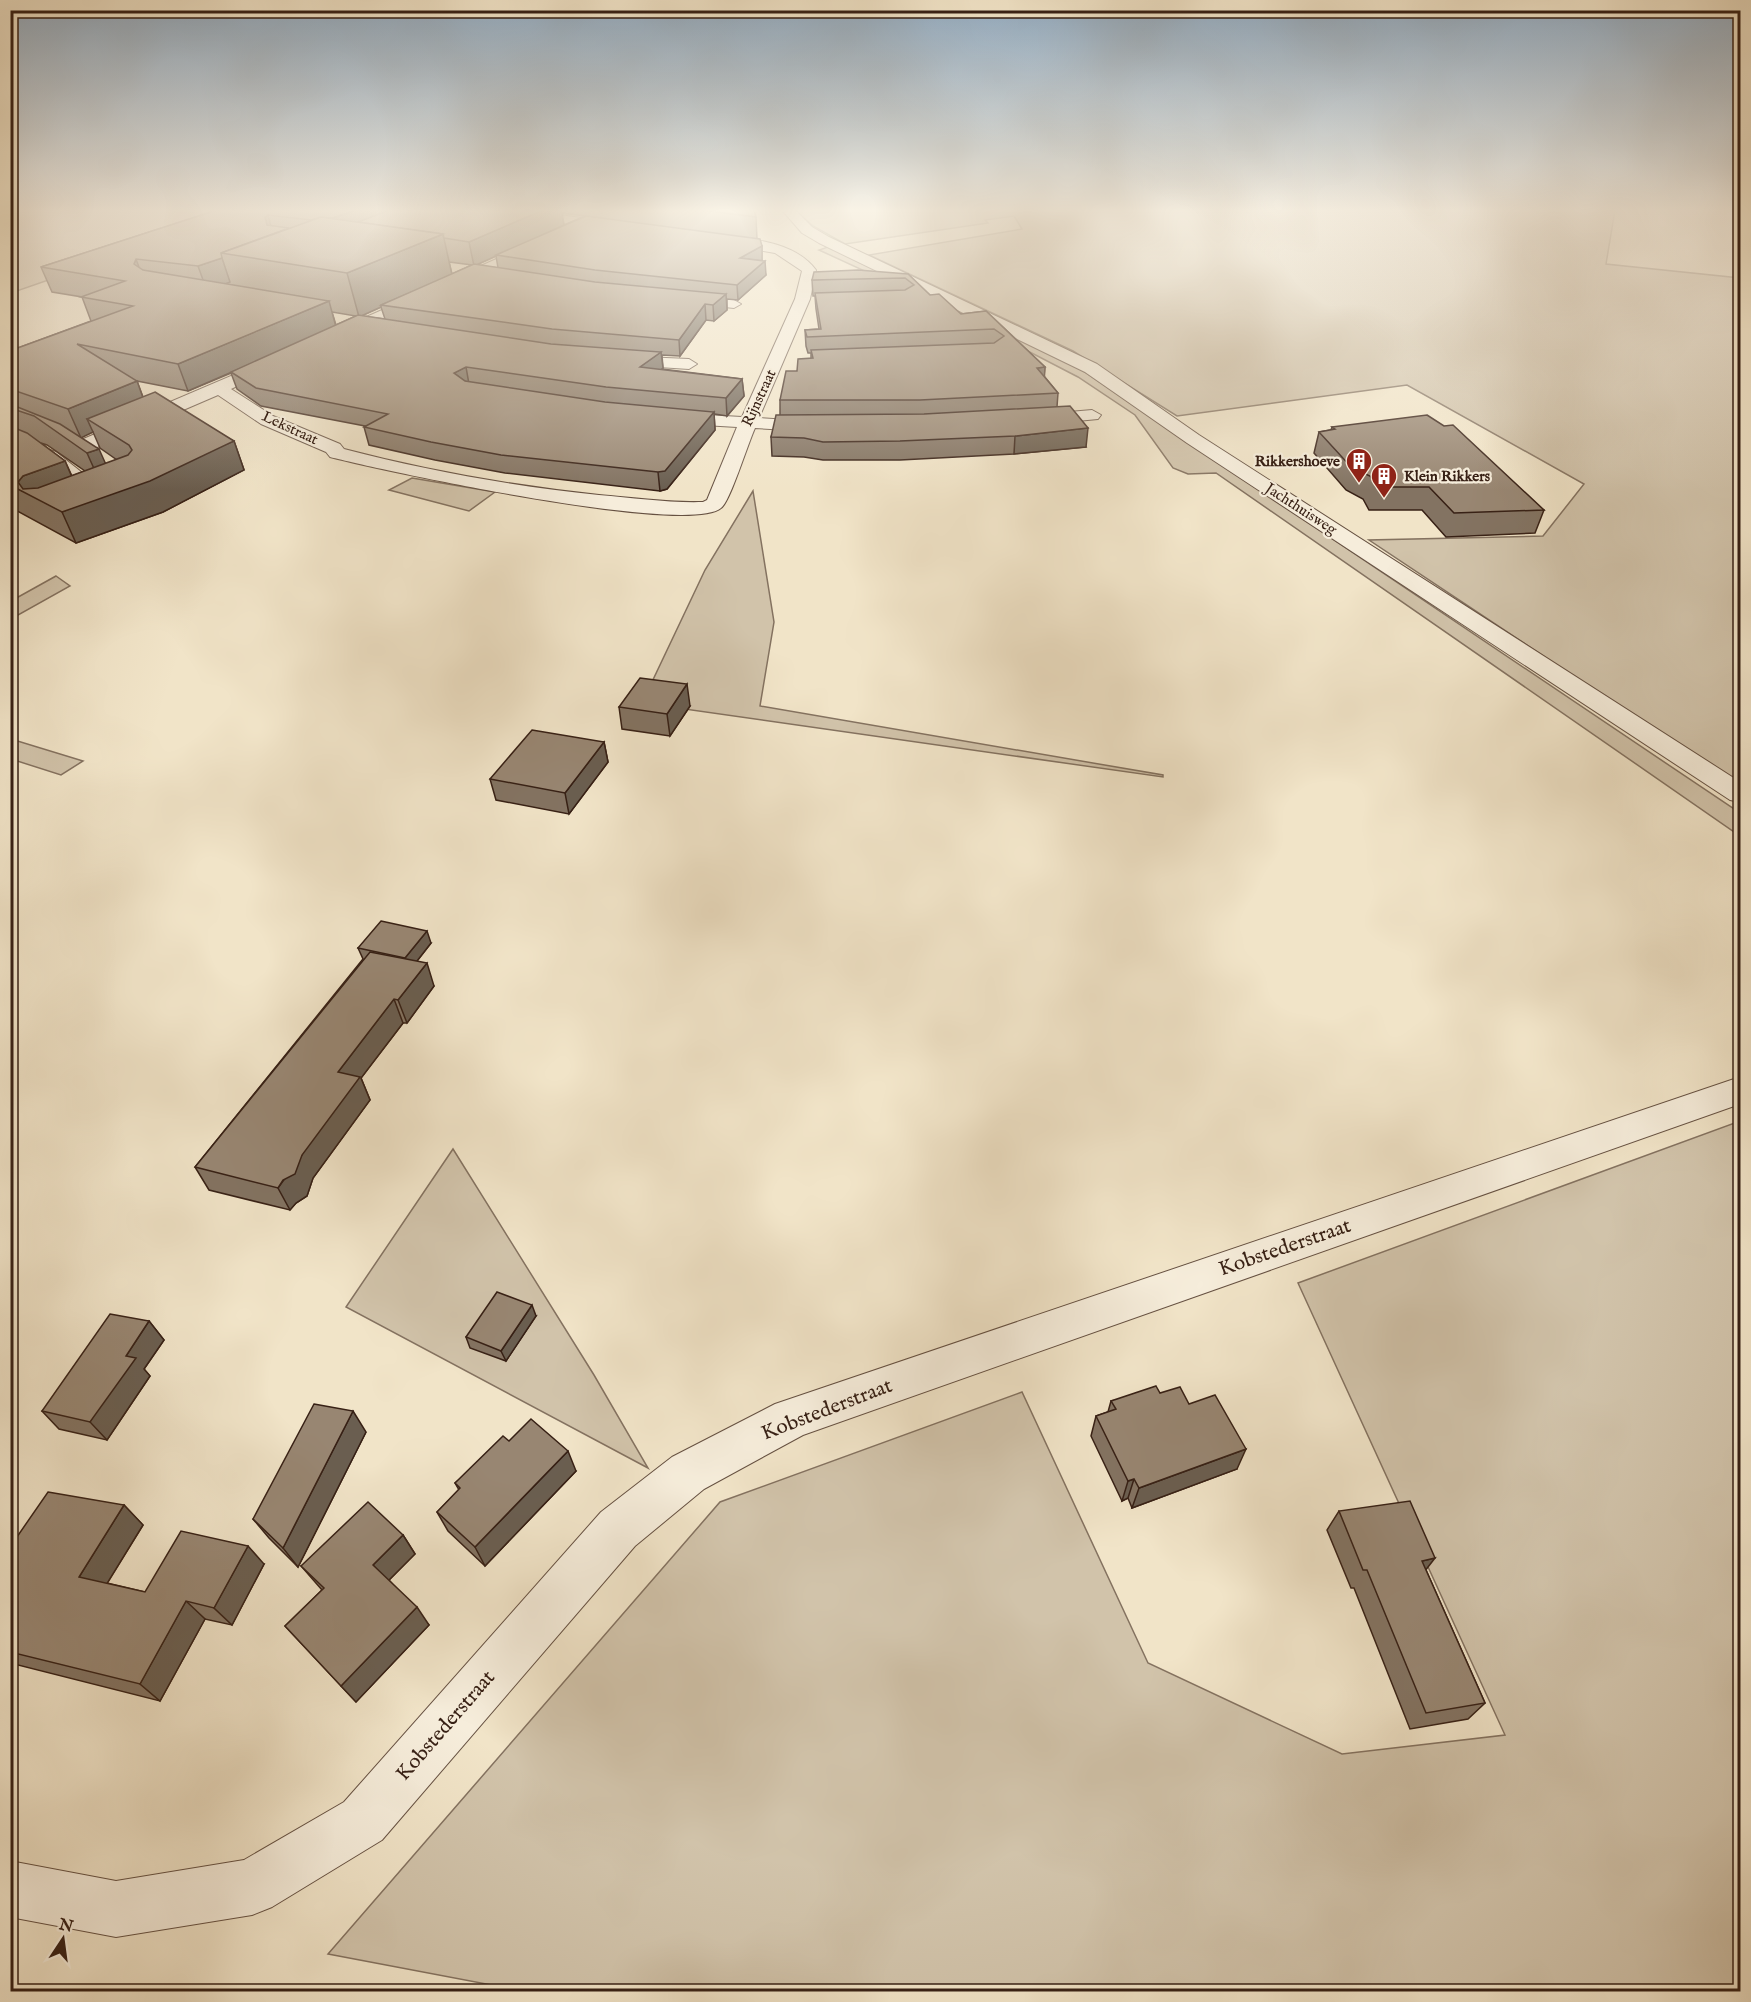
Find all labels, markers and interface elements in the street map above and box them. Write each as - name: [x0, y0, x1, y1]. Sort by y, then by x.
- street label: Rijnstraat: [738, 366, 780, 430]
- street label: Lekstraat: [259, 407, 321, 449]
- building icon: Rikkershoeve: [1344, 446, 1374, 484]
- place label: Rikkershoeve: [1255, 452, 1340, 471]
- building icon: Klein Rikkers: [1369, 461, 1399, 499]
- place label: Klein Rikkers: [1404, 467, 1491, 486]
- street label: Jachthuisweg: [1260, 478, 1341, 540]
- street label: Kobstederstraat: [1215, 1213, 1355, 1283]
- street label: Kobstederstraat: [758, 1373, 896, 1447]
- street label: Kobstederstraat: [391, 1665, 501, 1787]
- north arrow: [33, 1909, 93, 1969]
- text: N: [56, 1915, 75, 1938]

